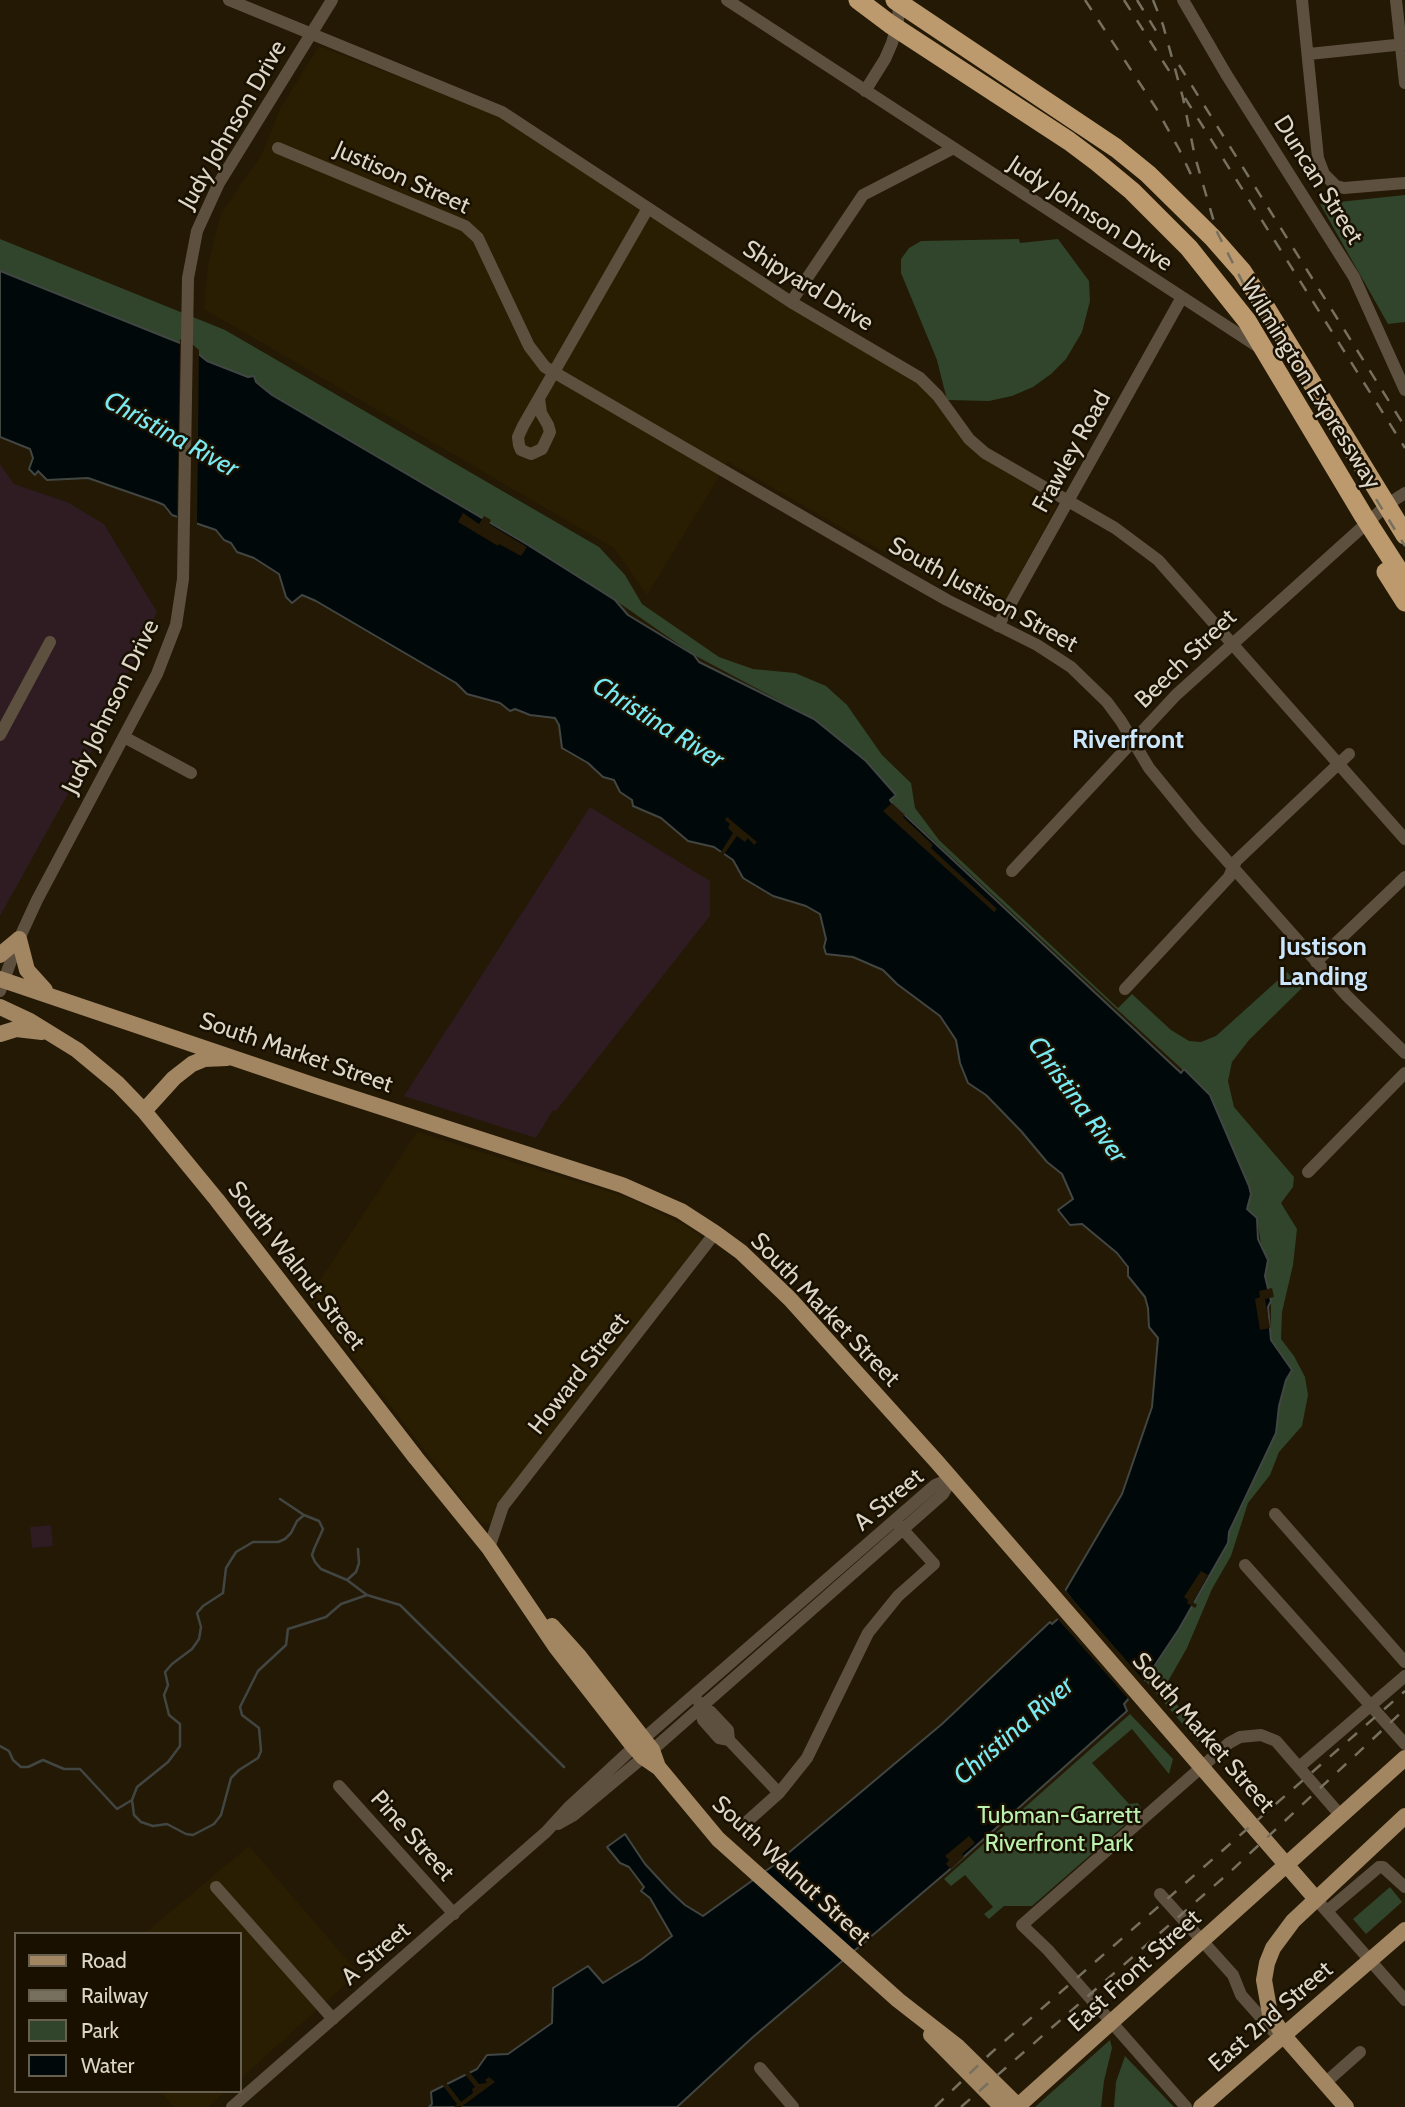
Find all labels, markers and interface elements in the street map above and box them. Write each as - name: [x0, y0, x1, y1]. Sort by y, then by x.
- street label: Judy Johnson Drive: [173, 35, 293, 215]
- street label: Duncan Street: [1267, 110, 1369, 250]
- street label: Justison Street: [330, 135, 474, 221]
- street label: Judy Johnson Drive: [1002, 150, 1178, 278]
- street label: Shipyard Drive: [737, 234, 879, 338]
- street label: Wilmington Expressway: [1233, 273, 1387, 495]
- water label: Christina River: [98, 385, 244, 485]
- street label: Frawley Road: [1027, 386, 1117, 518]
- street label: South Justison Street: [884, 531, 1082, 659]
- street label: Beech Street: [1129, 604, 1243, 714]
- street label: Judy Johnson Drive: [56, 615, 166, 799]
- water label: Christina River: [587, 670, 729, 776]
- district label: Riverfront: [1072, 724, 1184, 756]
- district label: Justison Landing: [1279, 931, 1367, 992]
- street label: South Market Street: [196, 1006, 396, 1100]
- water label: Christina River: [1021, 1031, 1133, 1169]
- street label: South Walnut Street: [221, 1176, 371, 1356]
- street label: South Market Street: [744, 1227, 906, 1393]
- street label: Howard Street: [523, 1308, 635, 1440]
- street label: A Street: [848, 1463, 930, 1537]
- street label: South Market Street: [1126, 1647, 1280, 1819]
- water label: Christina River: [948, 1670, 1080, 1792]
- street label: Pine Street: [364, 1785, 460, 1887]
- street label: South Walnut Street: [706, 1790, 876, 1952]
- park label: Tubman-Garrett Riverfront Park: [977, 1802, 1141, 1858]
- street label: East Front Street: [1063, 1904, 1207, 2038]
- street label: A Street: [336, 1916, 416, 1992]
- legend: [14, 1932, 242, 2093]
- text: Road: [81, 1948, 127, 1973]
- street label: East 2nd Street: [1203, 1955, 1339, 2079]
- text: Railway: [81, 1983, 148, 2008]
- text: Park: [81, 2018, 119, 2043]
- text: Water: [81, 2053, 134, 2078]

